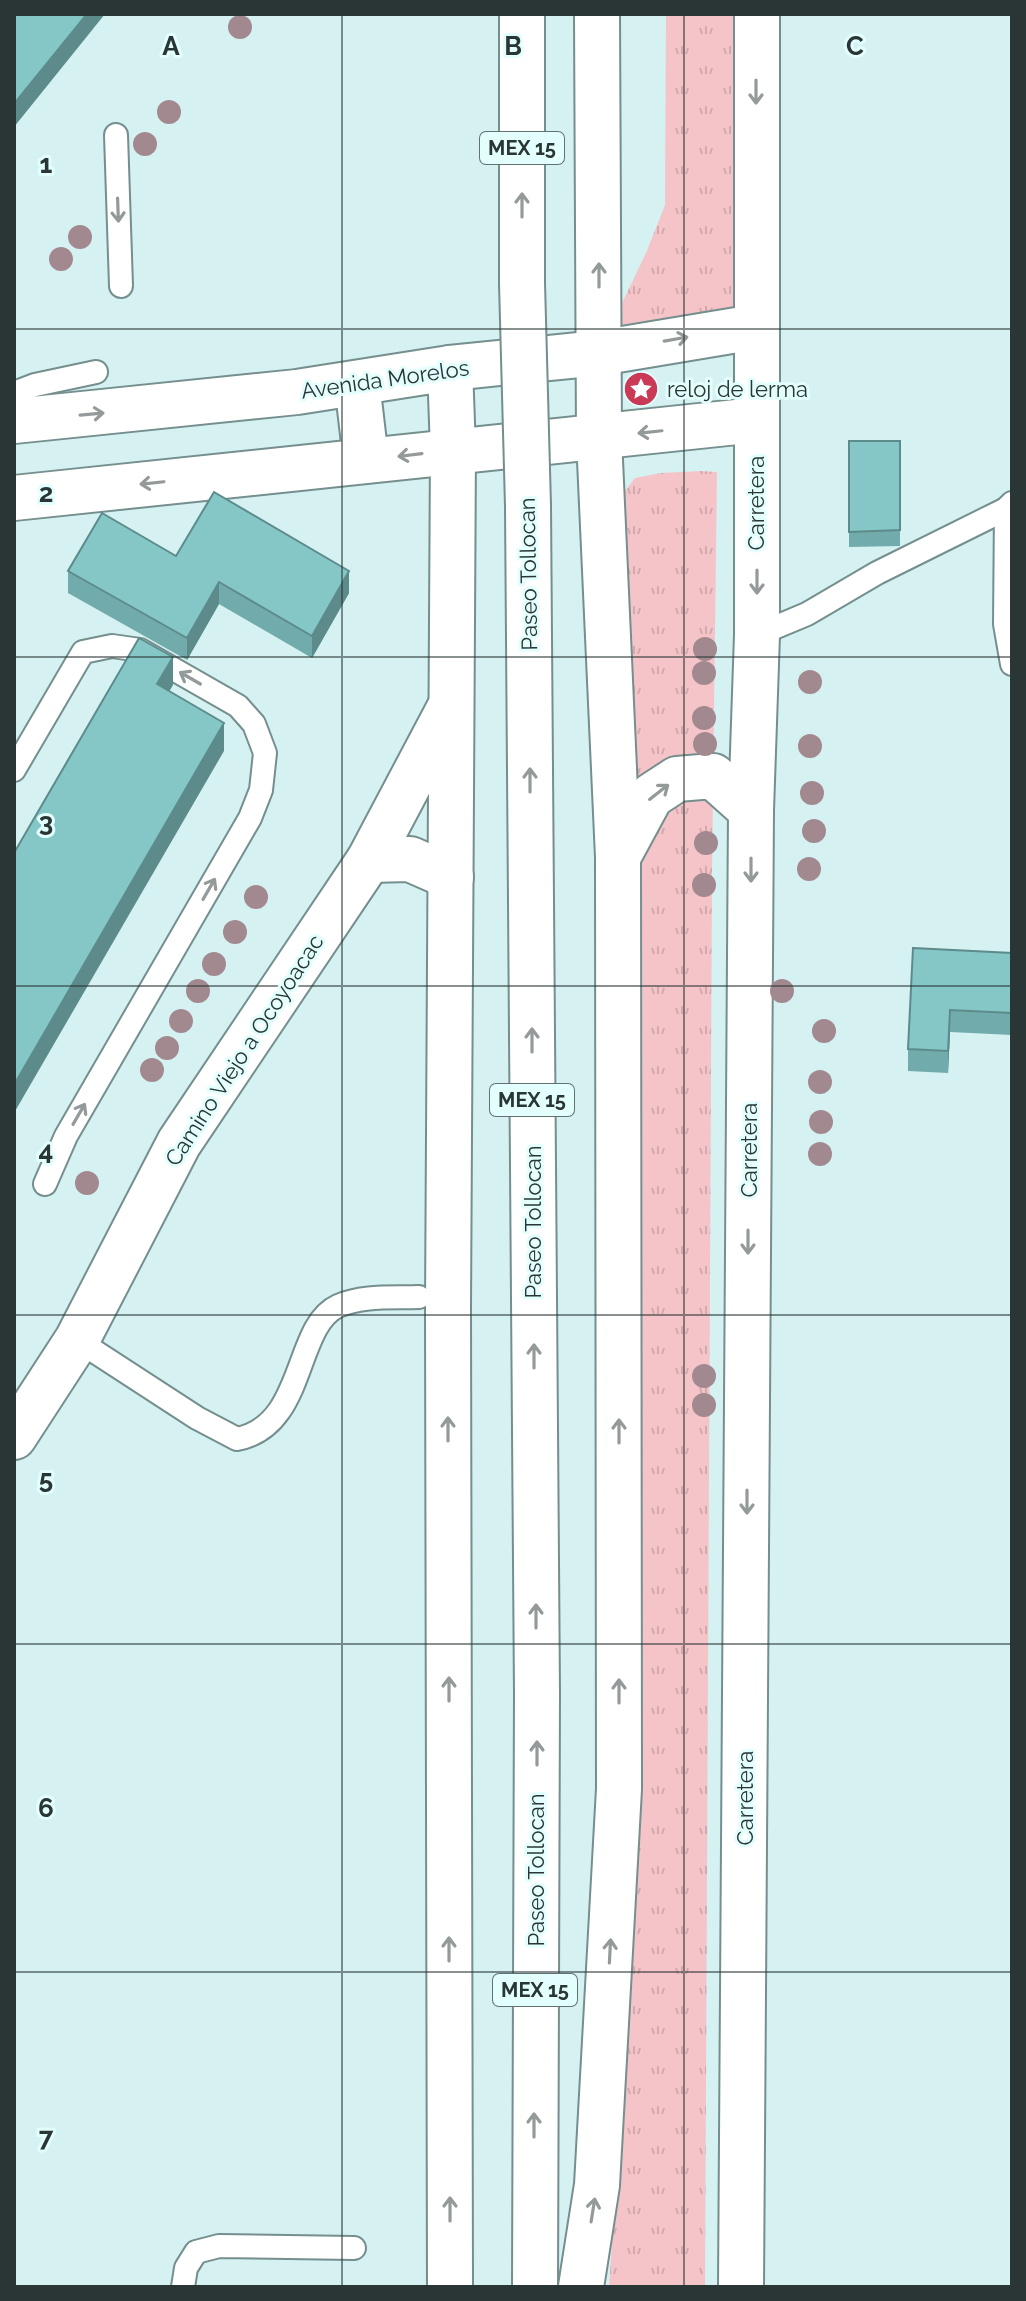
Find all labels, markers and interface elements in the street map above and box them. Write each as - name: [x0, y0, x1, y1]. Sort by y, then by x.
- text: A: [162, 31, 180, 61]
- text: B: [504, 31, 522, 61]
- text: C: [846, 31, 864, 61]
- one-way arrow: [748, 78, 764, 105]
- road number: MEX 15: [480, 132, 564, 164]
- text: 1: [40, 149, 53, 179]
- one-way arrow: [514, 192, 530, 219]
- one-way arrow: [111, 196, 126, 223]
- one-way arrow: [591, 262, 607, 289]
- one-way arrow: [663, 331, 689, 346]
- street label: Avenida Morelos: [299, 354, 471, 404]
- place icon: reloj de lerma: [622, 370, 660, 408]
- place label: reloj de lerma: [667, 376, 808, 402]
- one-way arrow: [78, 406, 105, 421]
- one-way arrow: [637, 424, 664, 439]
- one-way arrow: [398, 448, 423, 463]
- street label: Carretera: [743, 456, 769, 550]
- one-way arrow: [139, 476, 166, 491]
- text: 2: [39, 478, 53, 508]
- street label: Paseo Tollocan: [514, 497, 542, 651]
- one-way arrow: [749, 568, 765, 595]
- one-way arrow: [179, 670, 202, 686]
- one-way arrow: [522, 767, 538, 794]
- one-way arrow: [648, 783, 669, 800]
- text: 3: [39, 807, 53, 837]
- one-way arrow: [743, 856, 759, 883]
- one-way arrow: [201, 878, 217, 901]
- street label: Camino Viejo a Ocoyoacac: [159, 929, 329, 1171]
- one-way arrow: [524, 1027, 540, 1054]
- road number: MEX 15: [490, 1084, 574, 1116]
- one-way arrow: [71, 1103, 87, 1126]
- street label: Carretera: [736, 1103, 762, 1197]
- text: 4: [39, 1136, 53, 1166]
- street label: Paseo Tollocan: [520, 1145, 546, 1299]
- one-way arrow: [740, 1228, 756, 1255]
- one-way arrow: [526, 1343, 542, 1370]
- one-way arrow: [440, 1416, 456, 1443]
- one-way arrow: [611, 1418, 627, 1445]
- text: 5: [39, 1464, 53, 1494]
- one-way arrow: [739, 1488, 755, 1515]
- one-way arrow: [528, 1603, 544, 1630]
- one-way arrow: [441, 1676, 457, 1703]
- one-way arrow: [611, 1678, 627, 1705]
- one-way arrow: [529, 1740, 544, 1767]
- street label: Carretera: [732, 1751, 758, 1845]
- text: 6: [38, 1793, 54, 1823]
- street label: Paseo Tollocan: [523, 1793, 549, 1947]
- one-way arrow: [441, 1936, 457, 1963]
- one-way arrow: [603, 1938, 618, 1965]
- road number: MEX 15: [493, 1974, 577, 2006]
- one-way arrow: [526, 2112, 542, 2139]
- text: 7: [39, 2122, 54, 2152]
- one-way arrow: [442, 2196, 458, 2223]
- one-way arrow: [586, 2198, 601, 2223]

